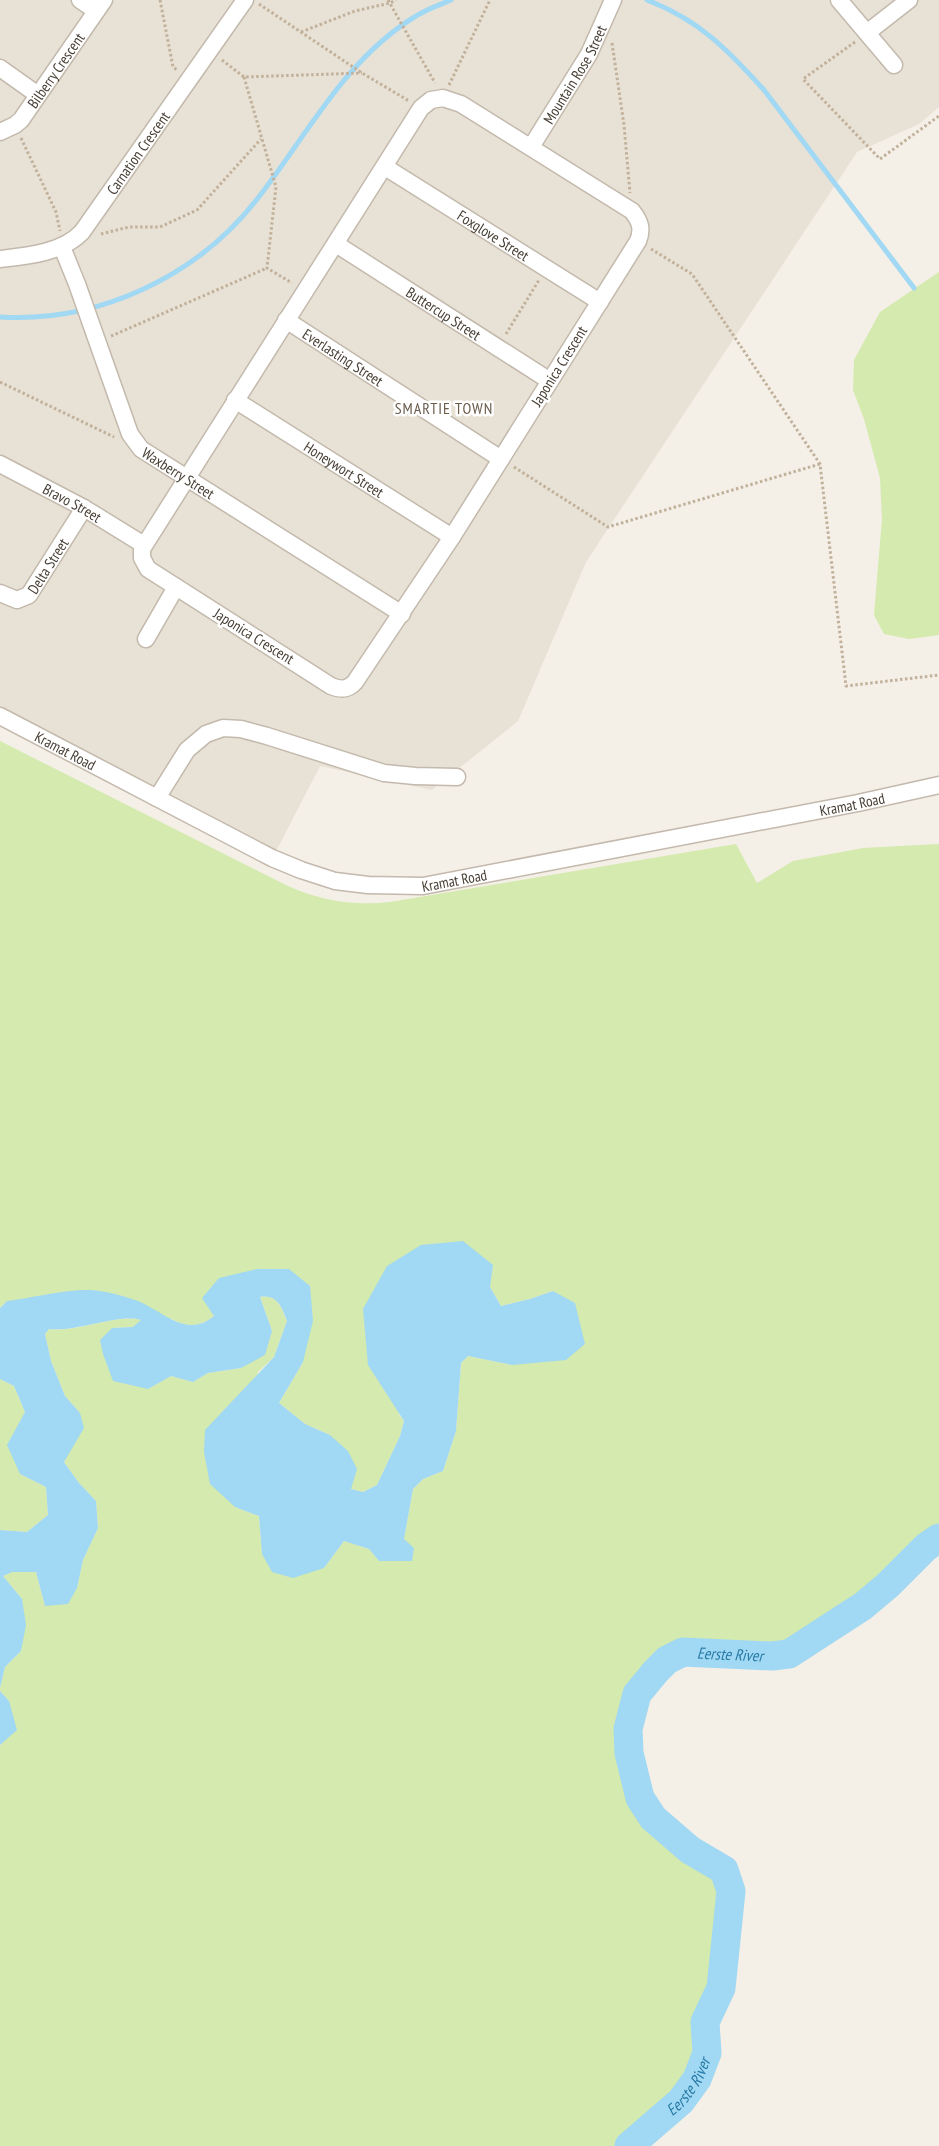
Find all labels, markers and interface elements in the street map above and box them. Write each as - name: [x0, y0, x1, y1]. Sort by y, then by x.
- street label: Mountain Rose Street: [539, 22, 610, 127]
- street label: Bilberry Crescent: [23, 29, 88, 111]
- street label: Carnation Crescent: [102, 107, 173, 198]
- street label: Foxglove Street: [454, 205, 533, 265]
- street label: Buttercup Street: [403, 282, 485, 344]
- street label: Japonica Crescent: [526, 322, 591, 410]
- street label: Everlasting Street: [299, 324, 387, 390]
- district label: SMARTIE TOWN: [395, 398, 493, 418]
- street label: Honeywort Street: [301, 437, 388, 501]
- street label: Waxberry Street: [139, 443, 218, 503]
- street label: Bravo Street: [40, 479, 105, 526]
- street label: Delta Street: [23, 534, 72, 597]
- street label: Japonica Crescent: [210, 603, 298, 668]
- street label: Kramat Road: [32, 727, 99, 774]
- street label: Kramat Road: [818, 788, 886, 820]
- street label: Kramat Road: [420, 865, 488, 896]
- water label: Eerste River: [696, 1643, 766, 1666]
- water label: Eerste River: [662, 2052, 715, 2120]

